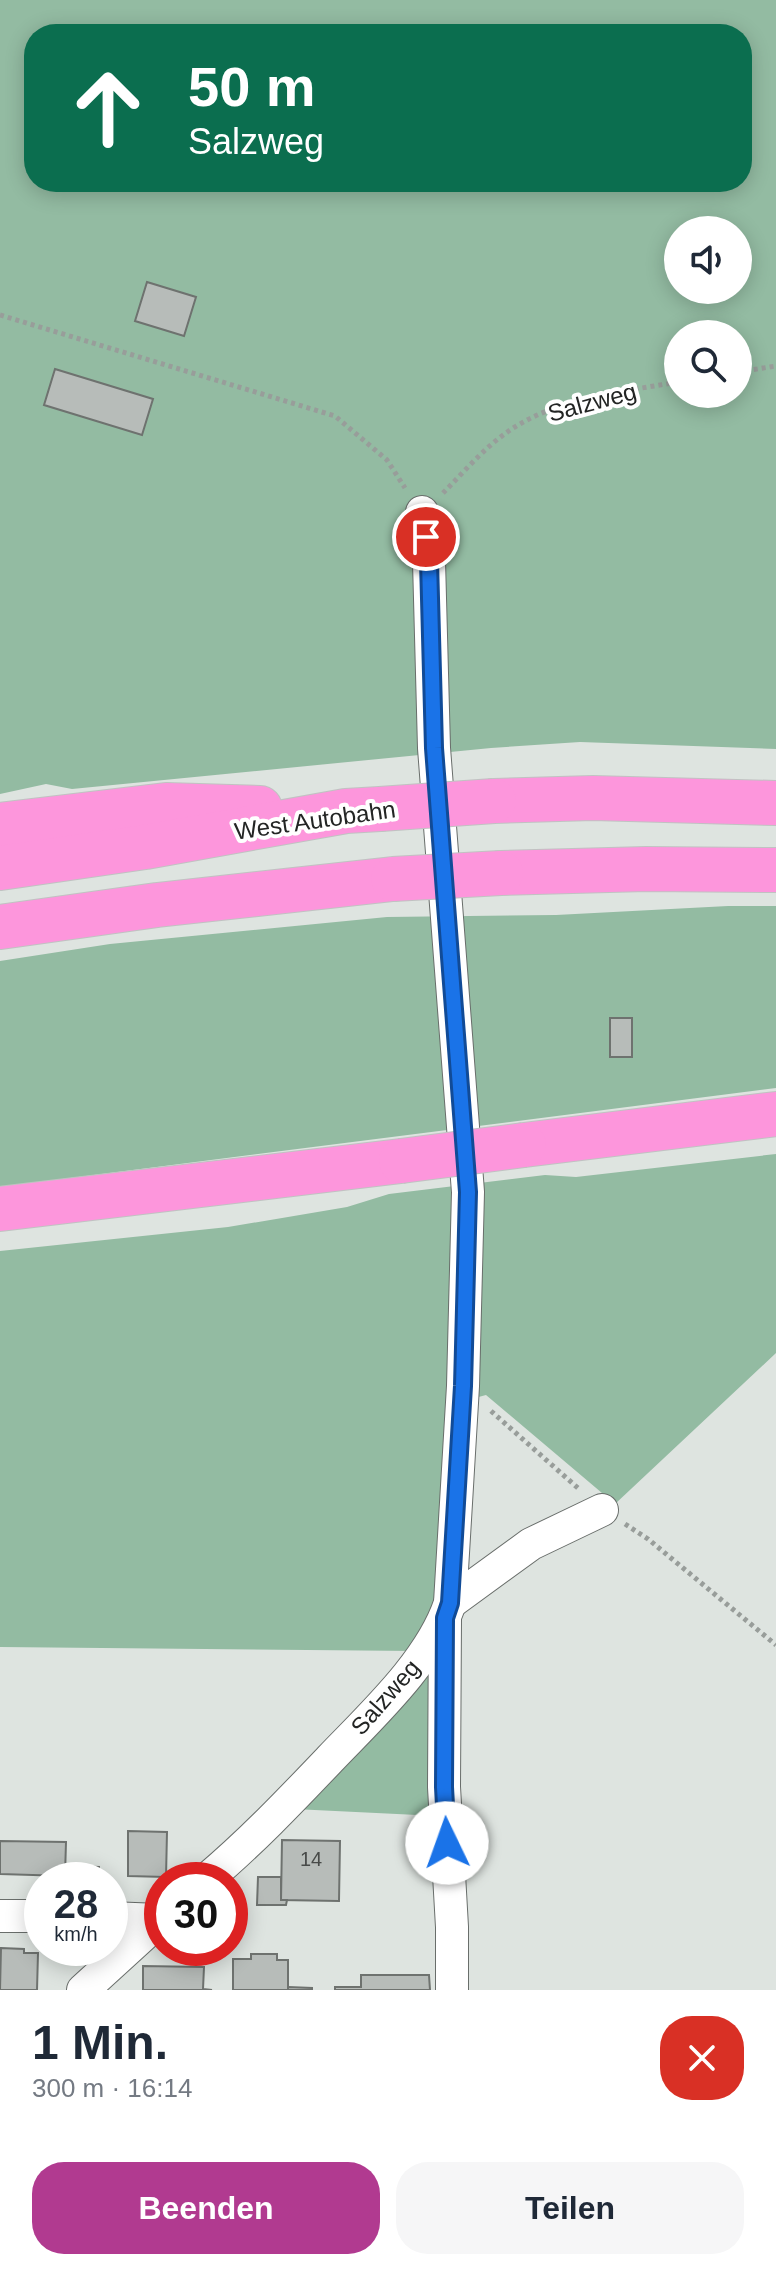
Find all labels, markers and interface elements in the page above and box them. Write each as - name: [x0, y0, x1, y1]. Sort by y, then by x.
- text: 50 m: [188, 55, 316, 118]
- icon: ahead: [56, 56, 160, 160]
- text: Salzweg: [188, 121, 324, 162]
- map controls: [664, 216, 752, 408]
- button: sound: [664, 216, 752, 304]
- button: search: [664, 320, 752, 408]
- street label: Salzweg: [545, 377, 639, 427]
- pin: [392, 503, 460, 571]
- icon: arrive: [404, 515, 448, 559]
- street label: West Autobahn: [233, 795, 397, 845]
- street label: Salzweg: [345, 1654, 425, 1740]
- position arrow: [405, 1801, 489, 1885]
- house number: 14: [300, 1848, 322, 1870]
- speed limit sign: 30: [144, 1862, 248, 1966]
- text: 28: [54, 1882, 98, 1926]
- text: km/h: [54, 1923, 98, 1945]
- text: 1 Min.: [32, 2016, 168, 2069]
- button: close: [660, 2016, 744, 2100]
- text: 300 m · 16:14: [32, 2073, 192, 2103]
- button: Beenden: [32, 2162, 380, 2254]
- button: Teilen: [396, 2162, 744, 2254]

